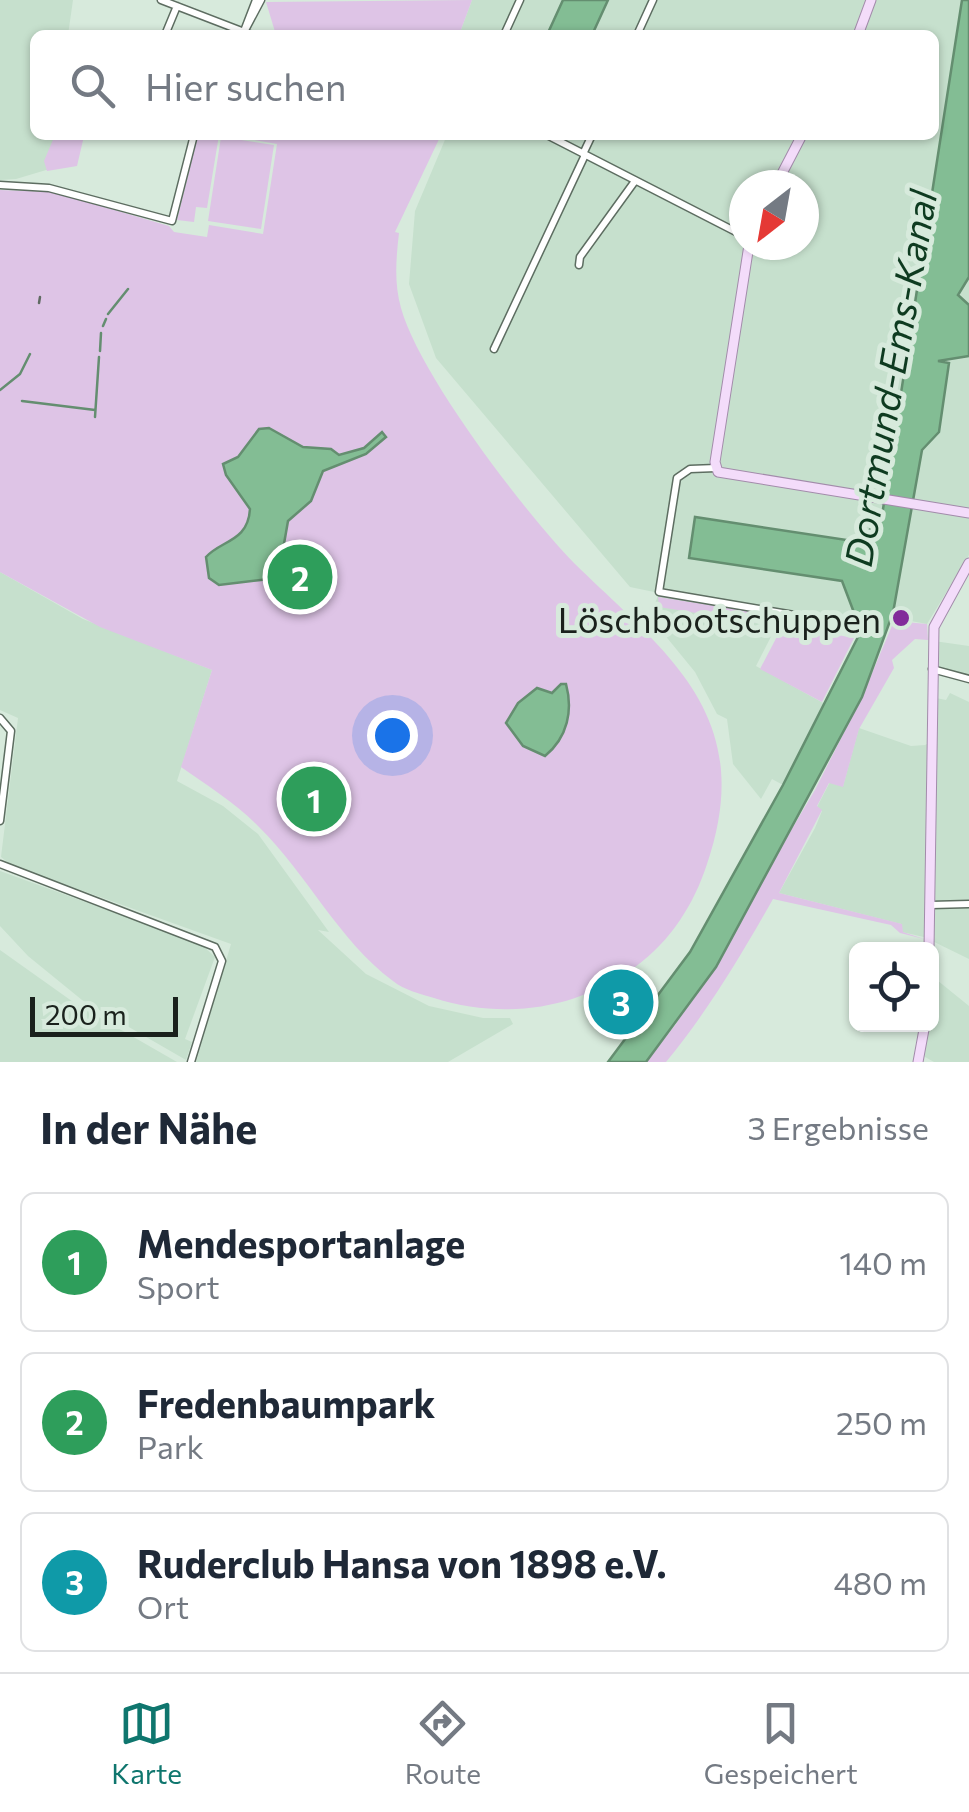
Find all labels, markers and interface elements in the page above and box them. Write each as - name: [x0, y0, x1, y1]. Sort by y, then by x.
- search box: [30, 30, 939, 140]
- icon: search: [65, 58, 120, 113]
- text: Hier suchen: [145, 62, 347, 109]
- north arrow: [729, 170, 819, 260]
- water label: Dortmund-Ems-Kanal: [833, 185, 945, 570]
- pin: 2: [268, 540, 332, 614]
- place label: Löschbootschuppen: [558, 597, 881, 640]
- marker: Löschbootschuppen: [890, 607, 912, 629]
- your location: [367, 710, 418, 761]
- pin: 1: [282, 762, 346, 836]
- map controls: [849, 942, 939, 1032]
- button: locate: [849, 942, 939, 1032]
- pin: 3: [588, 964, 654, 1040]
- scale bar: [30, 992, 178, 1036]
- text: 200 m: [45, 997, 127, 1031]
- text: In der Nähe: [40, 1101, 257, 1153]
- text: 3 Ergebnisse: [747, 1107, 929, 1147]
- text: Mendesportanlage: [137, 1219, 465, 1266]
- text: 1: [67, 1242, 82, 1282]
- text: 140 m: [839, 1242, 927, 1282]
- text: Sport: [137, 1266, 220, 1306]
- text: Fredenbaumpark: [137, 1379, 435, 1426]
- text: 2: [65, 1402, 84, 1442]
- text: 250 m: [836, 1402, 927, 1442]
- text: Park: [137, 1426, 204, 1466]
- text: Ruderclub Hansa von 1898 e.V.: [137, 1539, 667, 1586]
- text: 3: [65, 1562, 84, 1602]
- text: 480 m: [833, 1562, 927, 1602]
- text: Ort: [137, 1586, 189, 1626]
- tab: Karte: [111, 1696, 182, 1790]
- tab: Route: [405, 1696, 481, 1790]
- tab: Gespeichert: [704, 1696, 858, 1790]

